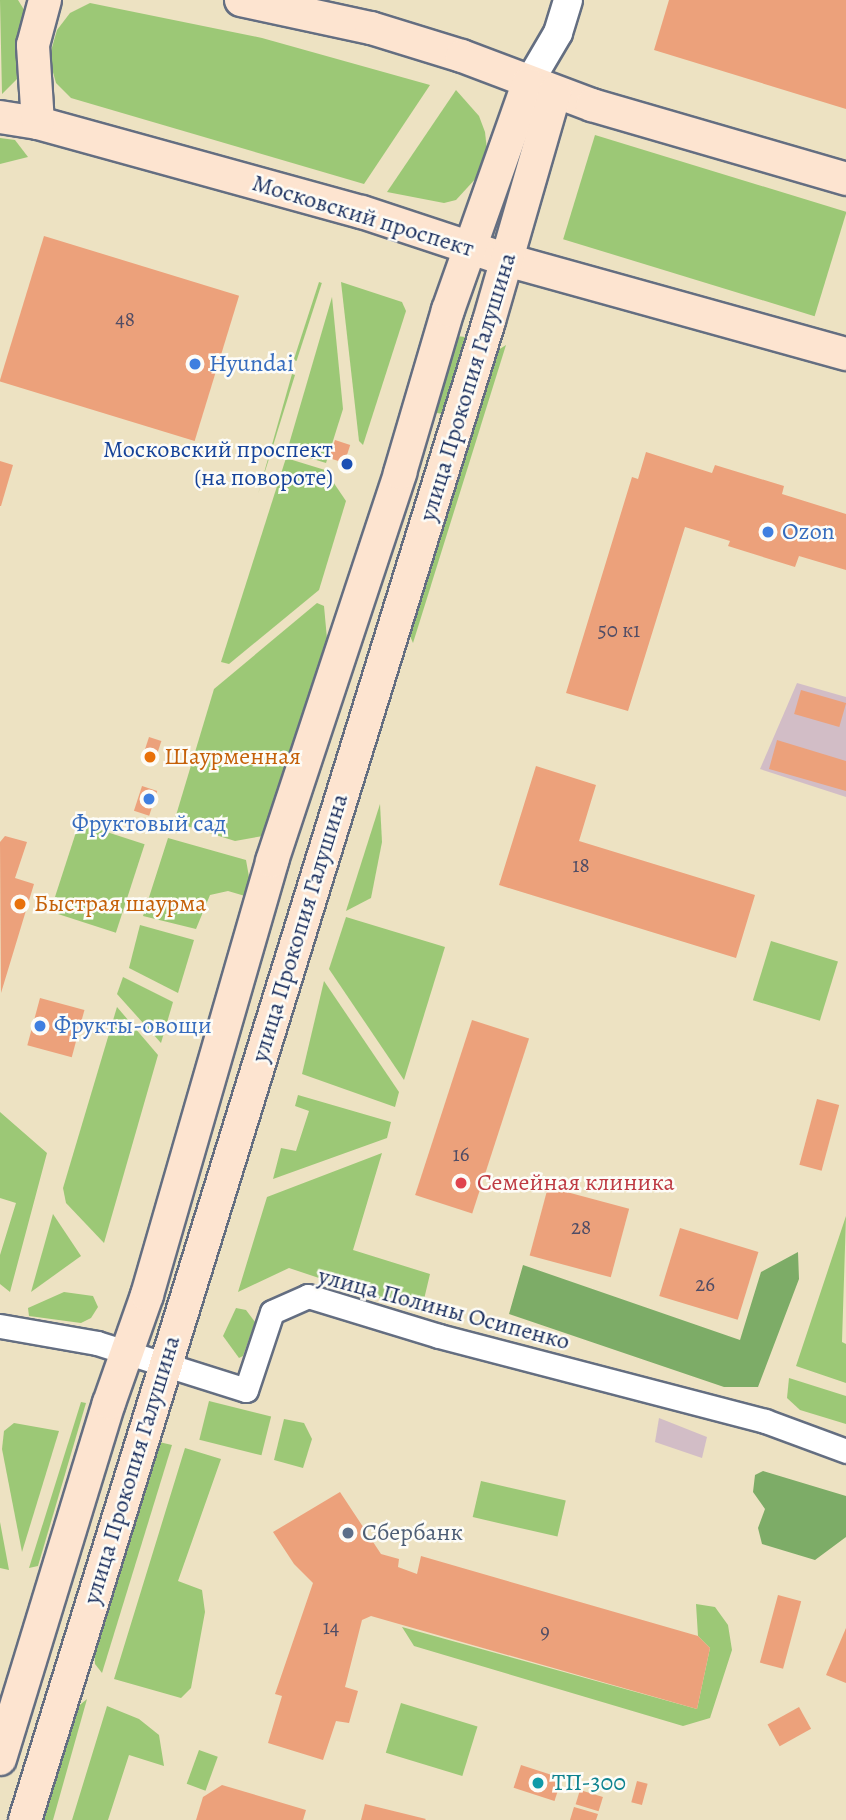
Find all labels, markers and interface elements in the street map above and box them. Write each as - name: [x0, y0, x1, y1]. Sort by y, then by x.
- street label: Московский проспект: [249, 169, 477, 263]
- street label: улица Прокопия Галушина: [413, 249, 523, 525]
- house number: 48: [115, 306, 135, 332]
- place label: Hyundai: [209, 350, 294, 378]
- marker: Hyundai: [187, 356, 203, 372]
- place label: Московский проспект (на повороте): [103, 436, 333, 492]
- marker: Московский проспект (на повороте): [339, 456, 355, 472]
- place label: Ozon: [782, 518, 835, 546]
- marker: Ozon: [760, 524, 776, 540]
- house number: 50 к1: [598, 617, 640, 643]
- place label: Шаурменная: [164, 743, 301, 771]
- marker: Шаурменная: [142, 749, 158, 765]
- street label: улица Прокопия Галушина: [245, 790, 355, 1066]
- marker: Фруктовый сад: [141, 791, 157, 807]
- place label: Фруктовый сад: [72, 810, 226, 838]
- house number: 18: [572, 852, 590, 878]
- place label: Быстрая шаурма: [34, 890, 206, 918]
- marker: Быстрая шаурма: [12, 896, 28, 912]
- place label: Фрукты-овощи: [54, 1012, 212, 1040]
- marker: Фрукты-овощи: [32, 1018, 48, 1034]
- house number: 16: [453, 1141, 469, 1167]
- place label: Семейная клиника: [477, 1169, 674, 1197]
- marker: Семейная клиника: [451, 1173, 471, 1193]
- house number: 28: [571, 1214, 591, 1240]
- street label: улица Полины Осипенко: [315, 1262, 573, 1356]
- house number: 26: [695, 1271, 715, 1297]
- street label: улица Прокопия Галушина: [77, 1332, 187, 1608]
- place label: Сбербанк: [362, 1519, 463, 1547]
- marker: Сбербанк: [340, 1525, 356, 1541]
- house number: 14: [323, 1614, 339, 1640]
- house number: 9: [540, 1618, 550, 1644]
- place label: ТП-300: [552, 1769, 626, 1797]
- marker: ТП-300: [530, 1775, 546, 1791]

